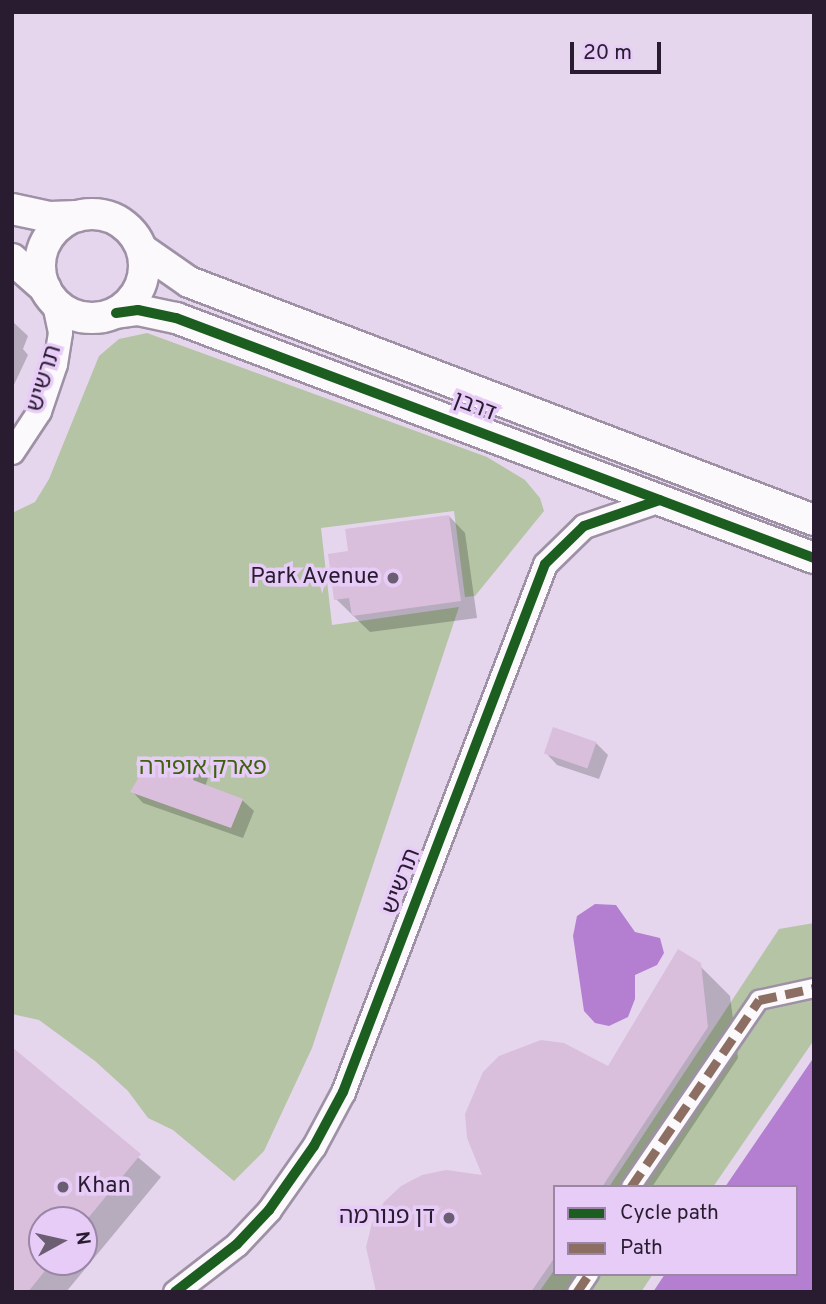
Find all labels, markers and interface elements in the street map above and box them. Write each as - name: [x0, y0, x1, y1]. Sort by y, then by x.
- scale bar: [574, 28, 665, 72]
- text: 20 m: [583, 40, 632, 67]
- street label: תרשיש: [23, 342, 69, 416]
- street label: דרבן: [449, 387, 499, 429]
- place label: Park Avenue: [249, 564, 379, 592]
- marker: Park Avenue: [385, 570, 401, 586]
- park label: פארק אופירה: [139, 755, 267, 783]
- street label: תרשיש: [378, 845, 428, 919]
- place label: Khan: [77, 1173, 131, 1201]
- marker: Khan: [55, 1179, 71, 1195]
- legend: [553, 1185, 798, 1276]
- text: Cycle path: [620, 1200, 719, 1227]
- place label: דן פנורמה: [339, 1204, 435, 1232]
- north arrow: [28, 1206, 98, 1276]
- marker: דן פנורמה: [441, 1210, 457, 1226]
- text: N: [69, 1230, 95, 1247]
- text: Path: [620, 1235, 663, 1262]

